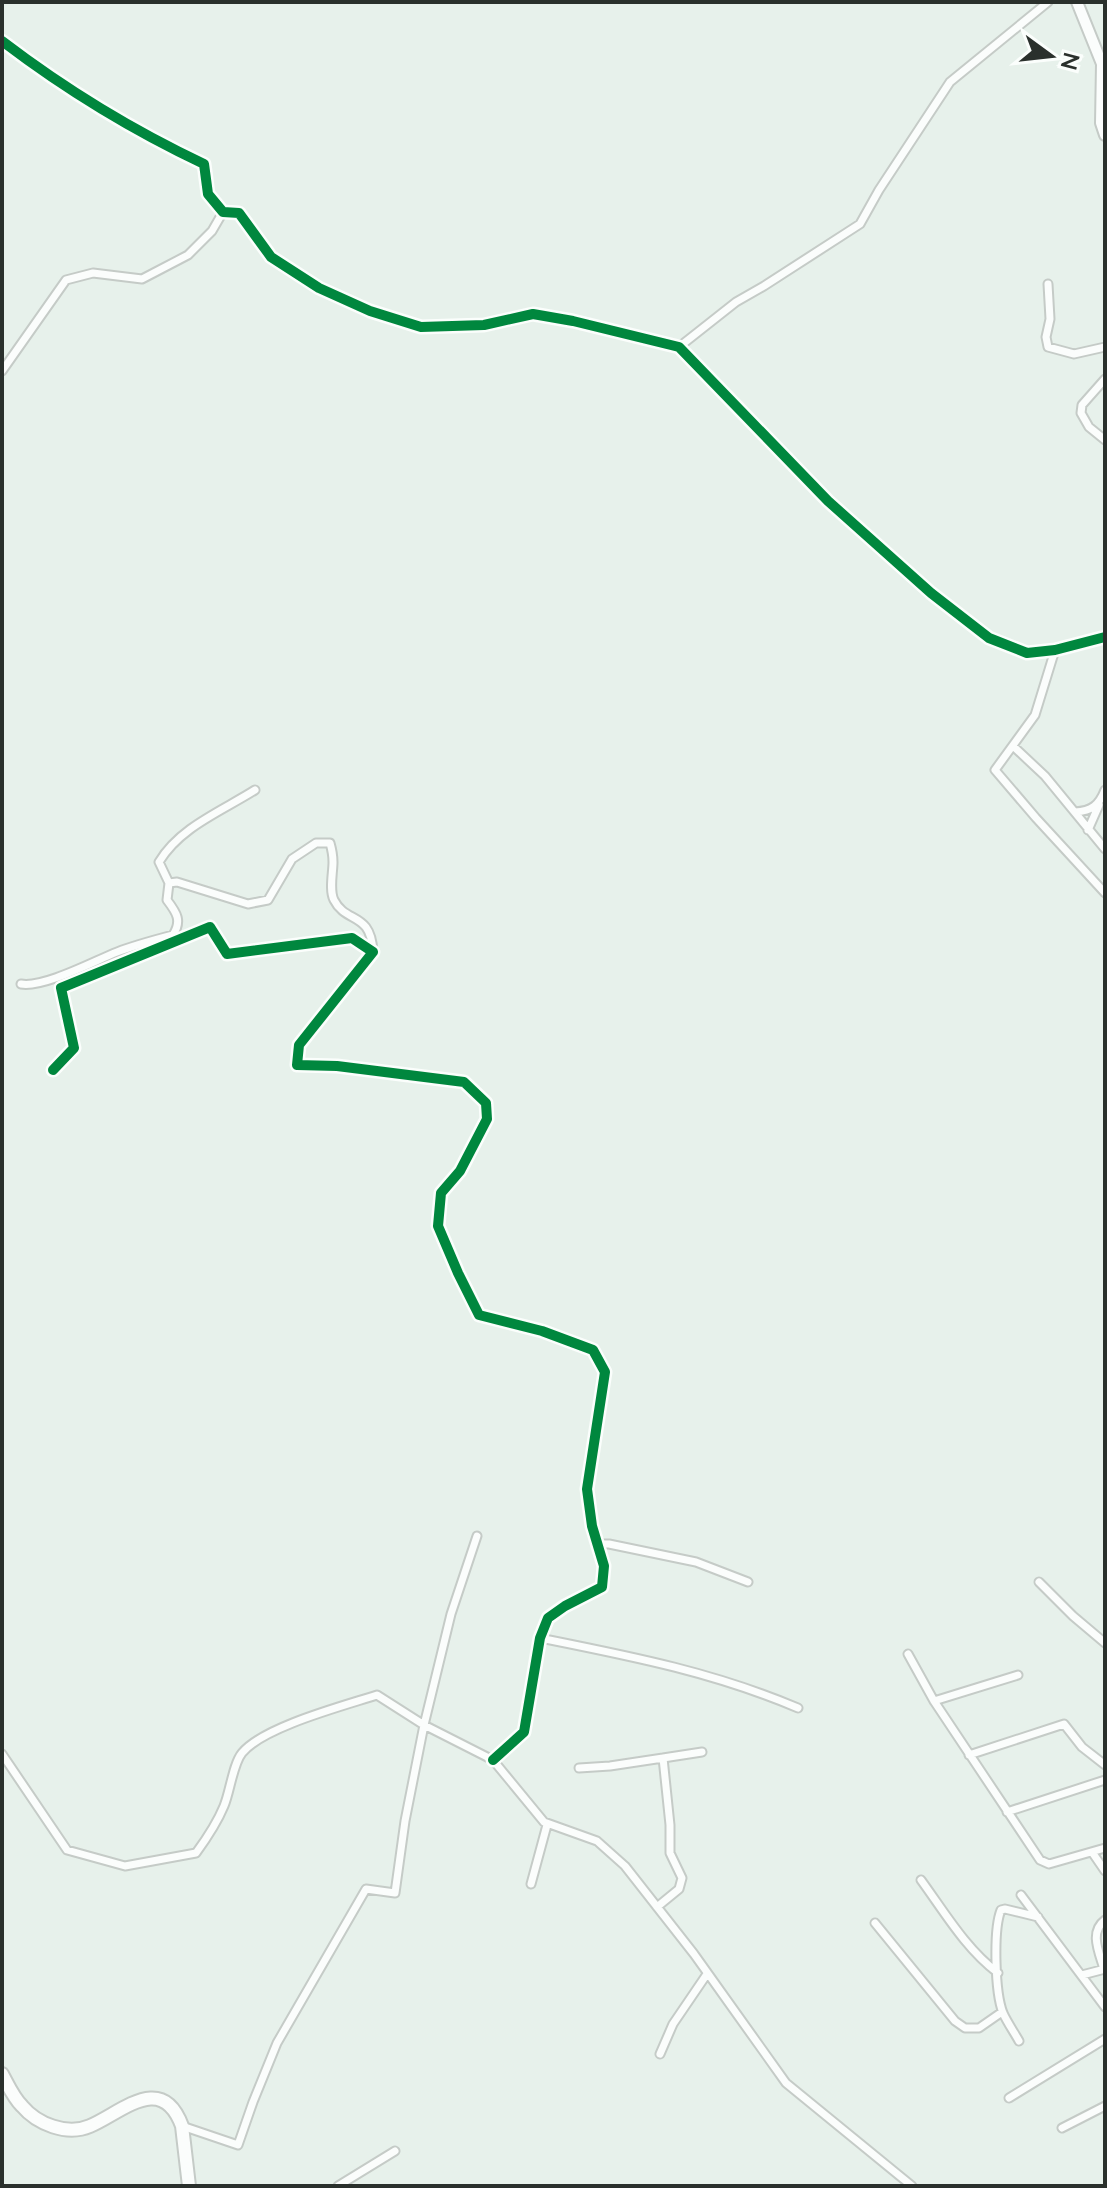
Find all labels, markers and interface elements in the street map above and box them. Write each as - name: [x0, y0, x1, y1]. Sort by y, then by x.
- north arrow: [1011, 16, 1091, 96]
- text: N: [1056, 50, 1086, 73]

